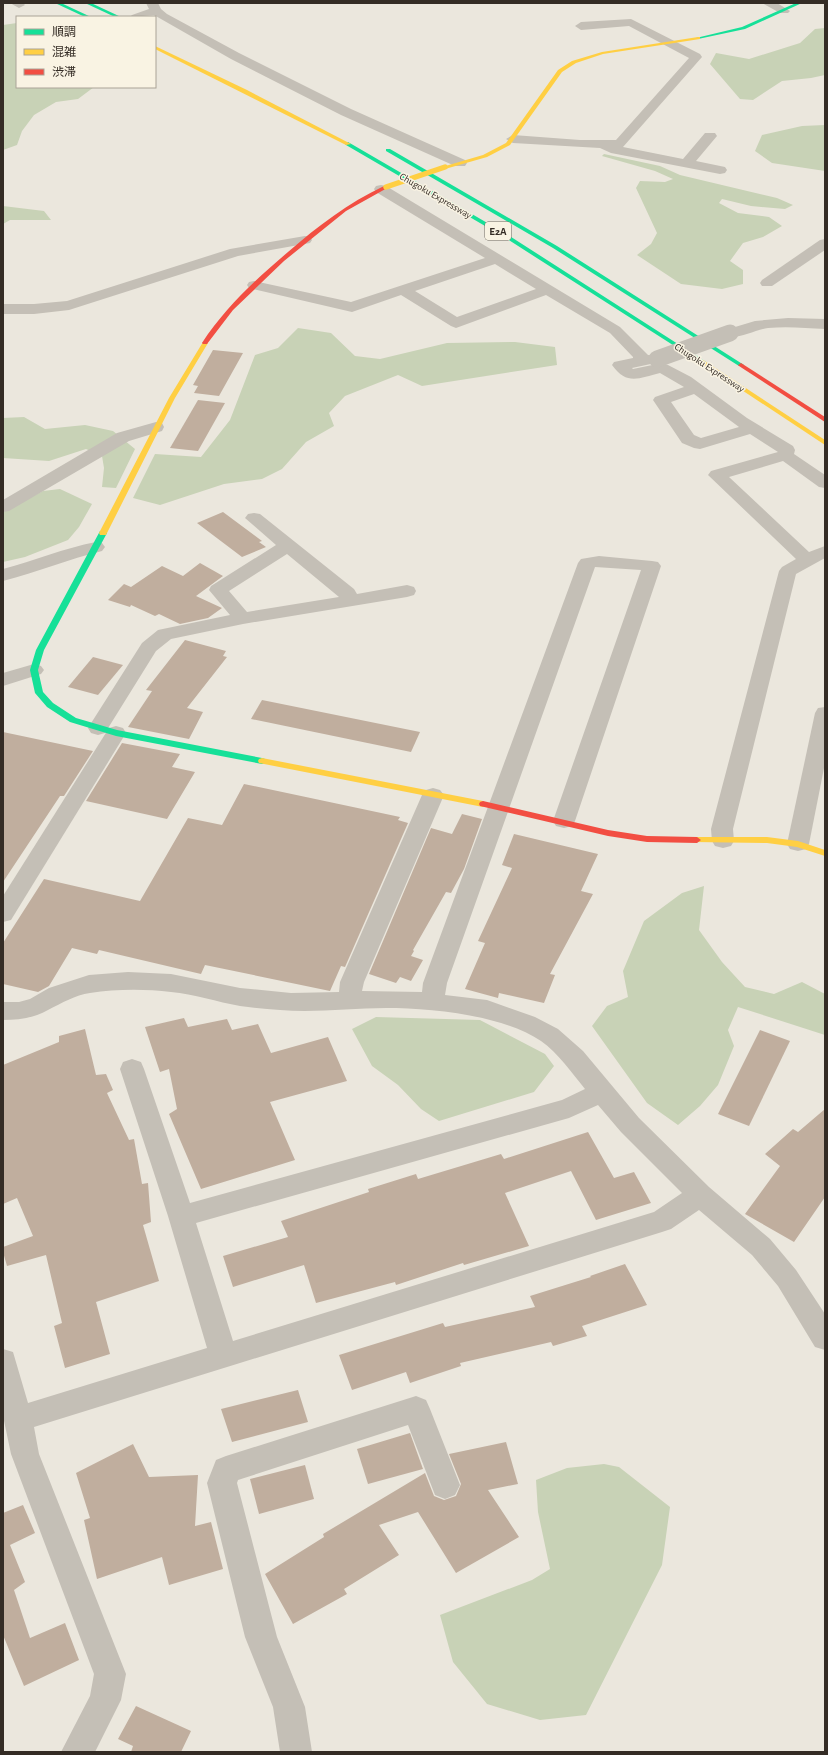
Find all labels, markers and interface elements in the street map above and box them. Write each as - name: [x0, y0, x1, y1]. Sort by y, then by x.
- legend: [16, 16, 156, 88]
- text: 順調: [52, 26, 76, 38]
- text: 混雑: [52, 45, 76, 58]
- text: 渋滞: [52, 66, 76, 78]
- street label: Chugoku Expressway: [398, 171, 474, 221]
- road number: E2A: [485, 222, 511, 240]
- street label: Chugoku Expressway: [673, 341, 747, 395]

